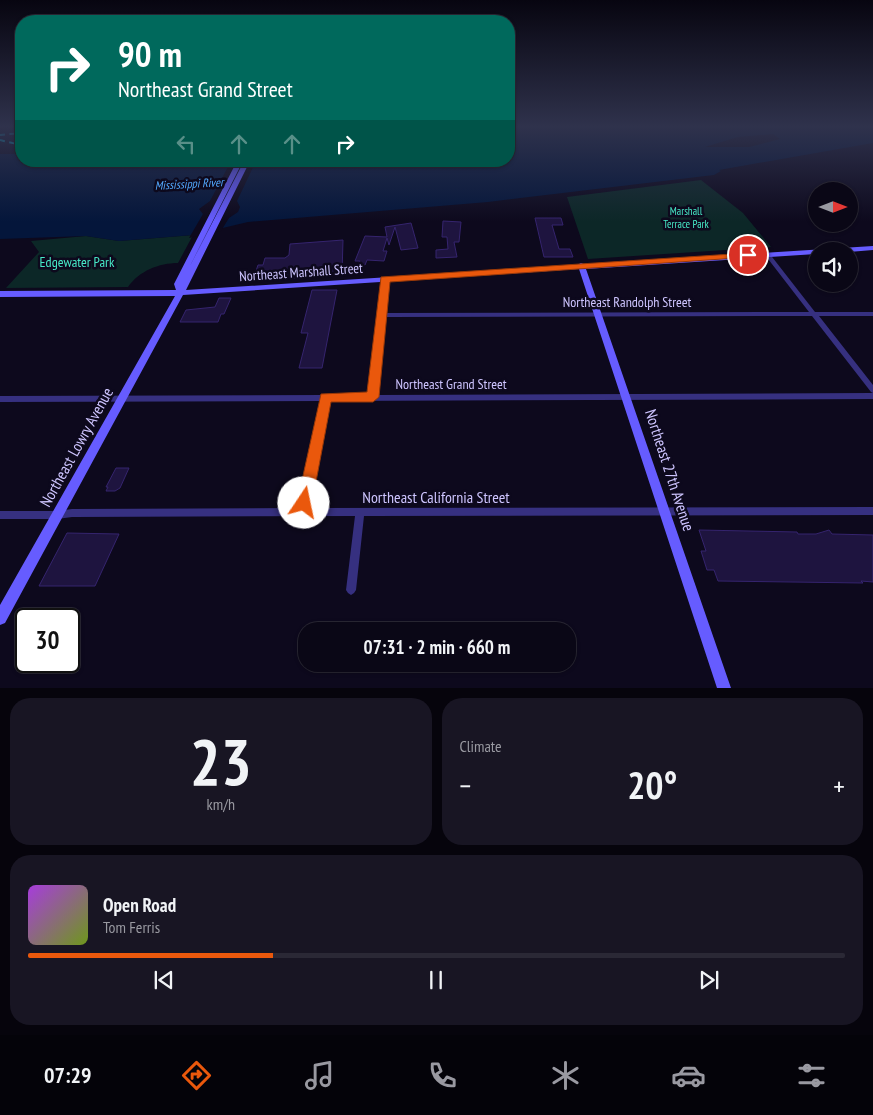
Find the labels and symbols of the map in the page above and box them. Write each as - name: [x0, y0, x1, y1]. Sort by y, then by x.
- water label: Mississippi River: [154, 174, 225, 193]
- north arrow: [808, 182, 858, 232]
- park label: Marshall Terrace Park: [663, 204, 710, 231]
- pin: [727, 234, 769, 276]
- park label: Edgewater Park: [40, 253, 115, 271]
- street label: Northeast Marshall Street: [239, 259, 364, 285]
- street label: Northeast Randolph Street: [563, 293, 692, 311]
- street label: Northeast Grand Street: [395, 375, 507, 393]
- street label: Northeast Lowry Avenue: [35, 384, 117, 510]
- street label: Northeast 27th Avenue: [641, 406, 699, 534]
- position arrow: [277, 476, 329, 528]
- street label: Northeast California Street: [362, 487, 510, 507]
- speed limit sign: 30: [15, 608, 80, 673]

